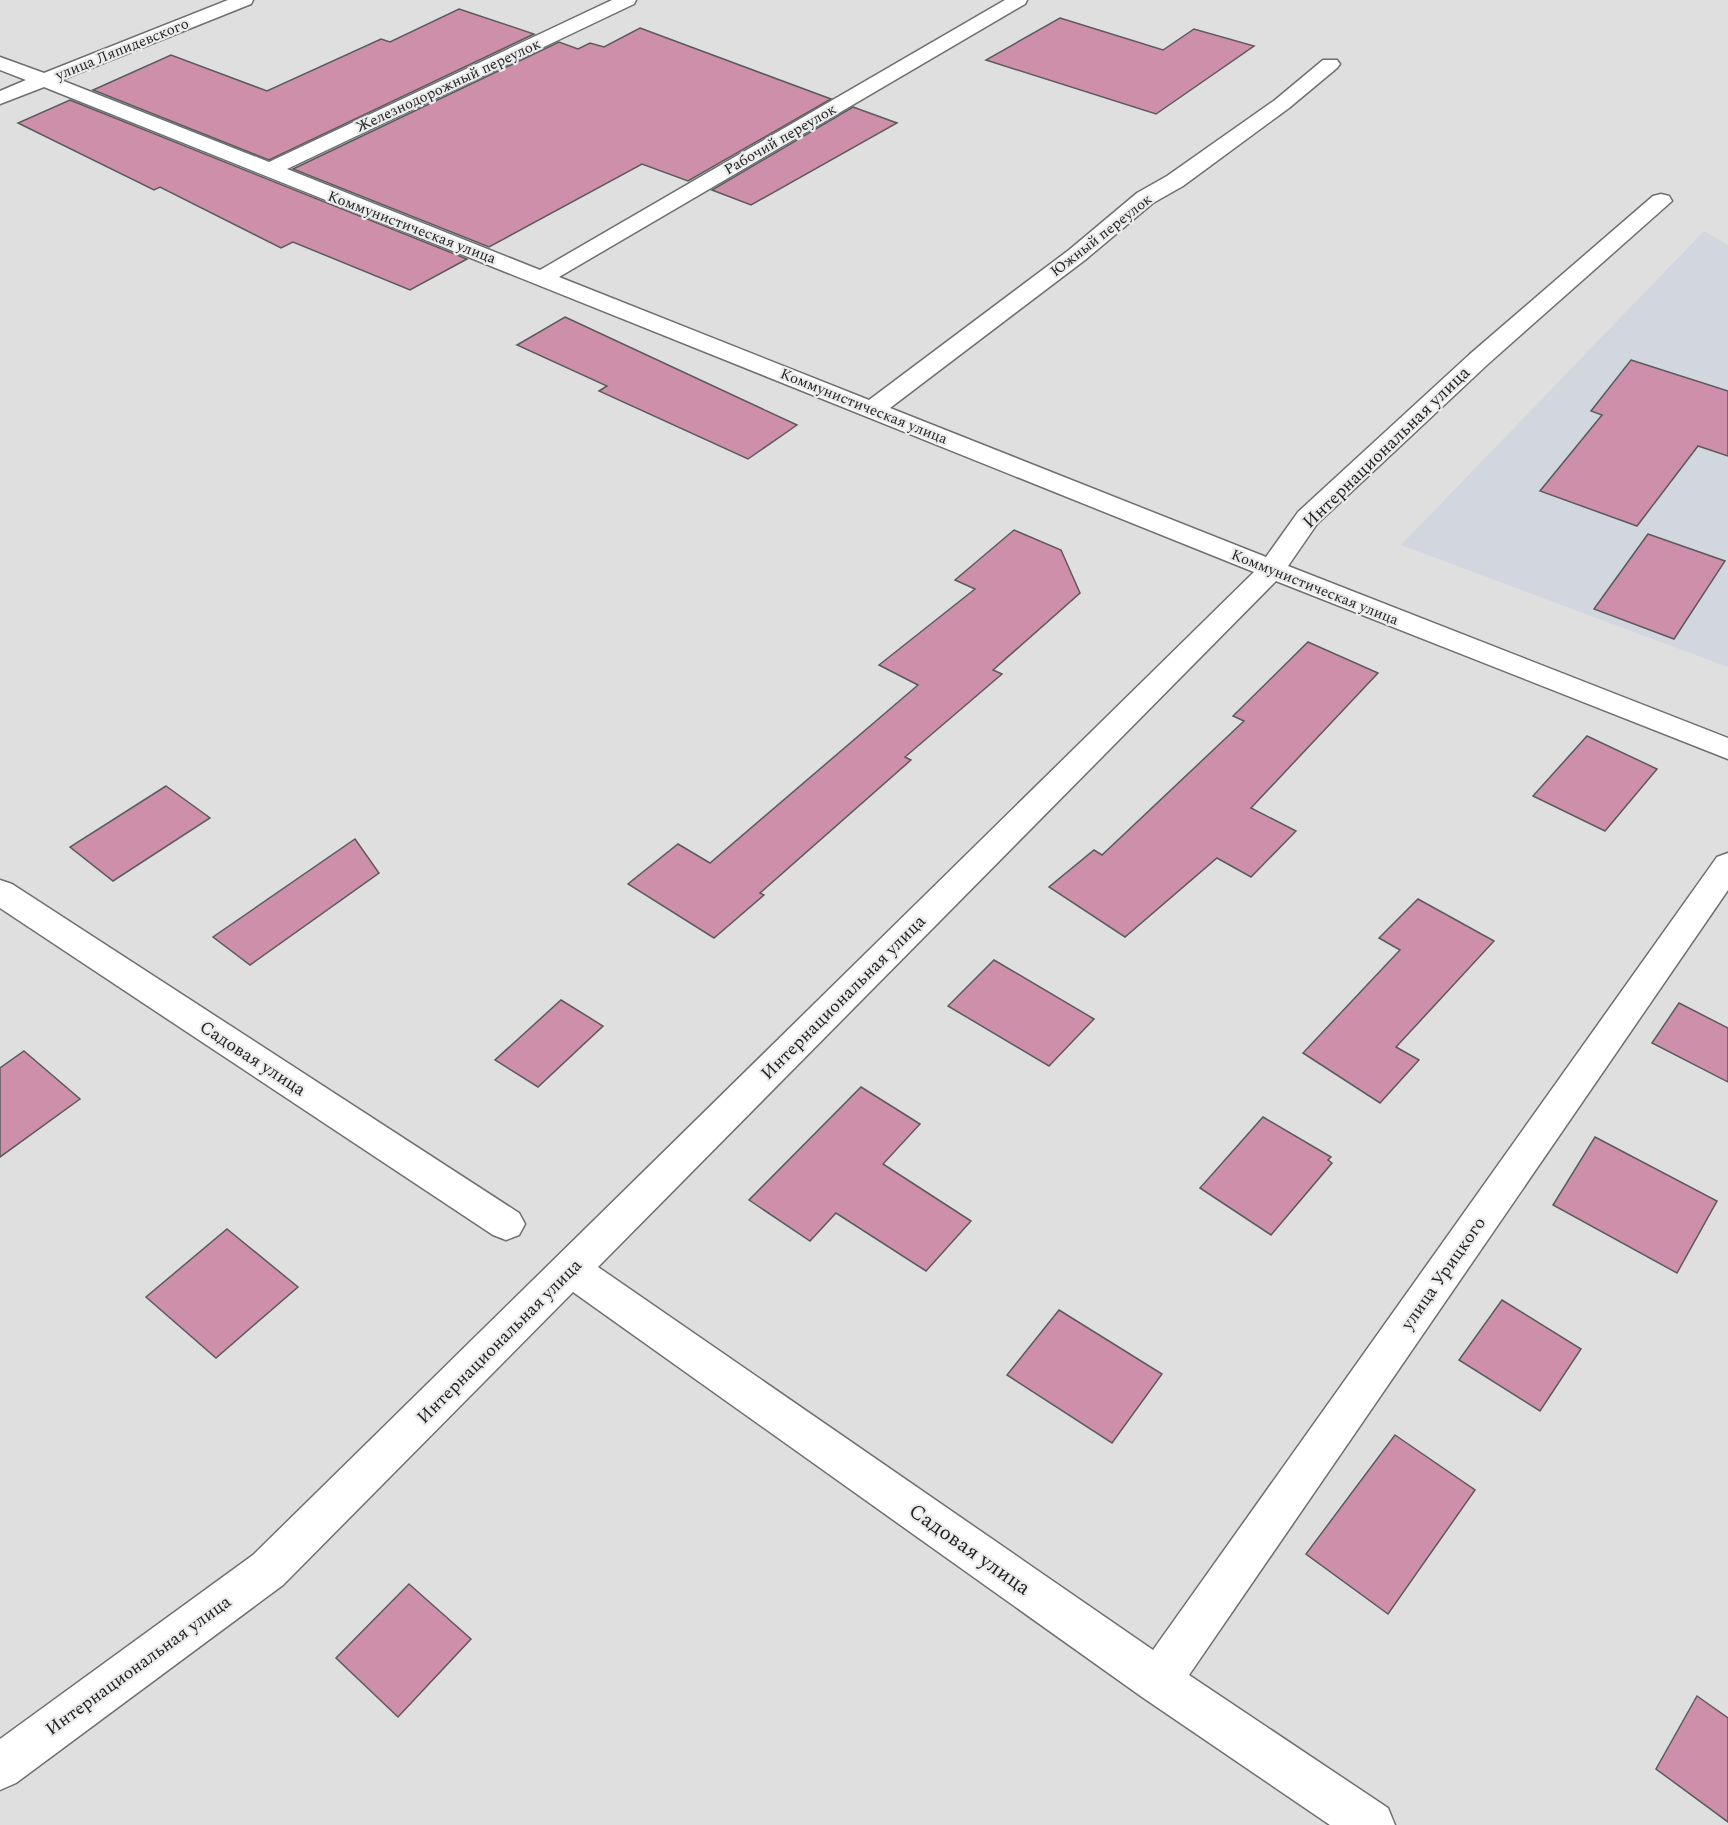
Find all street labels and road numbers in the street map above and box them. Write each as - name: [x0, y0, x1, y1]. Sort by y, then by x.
- street label: улица Ляпидевского: [51, 12, 192, 87]
- street label: Железнодорожный переулок: [352, 32, 544, 138]
- street label: Рабочий переулок: [720, 98, 841, 181]
- street label: Коммунистическая улица: [324, 185, 500, 270]
- street label: Южный переулок: [1045, 188, 1157, 283]
- street label: Интернациональная улица: [1296, 360, 1476, 535]
- street label: Коммунистическая улица: [777, 362, 952, 451]
- street label: Коммунистическая улица: [1228, 543, 1403, 632]
- street label: Интернациональная улица: [755, 908, 932, 1086]
- street label: Садовая улица: [194, 1014, 312, 1103]
- street label: улица Урицкого: [1394, 1211, 1493, 1336]
- street label: Интернациональная улица: [411, 1252, 588, 1430]
- street label: Садовая улица: [902, 1496, 1038, 1604]
- street label: Интернациональная улица: [40, 1589, 237, 1742]

